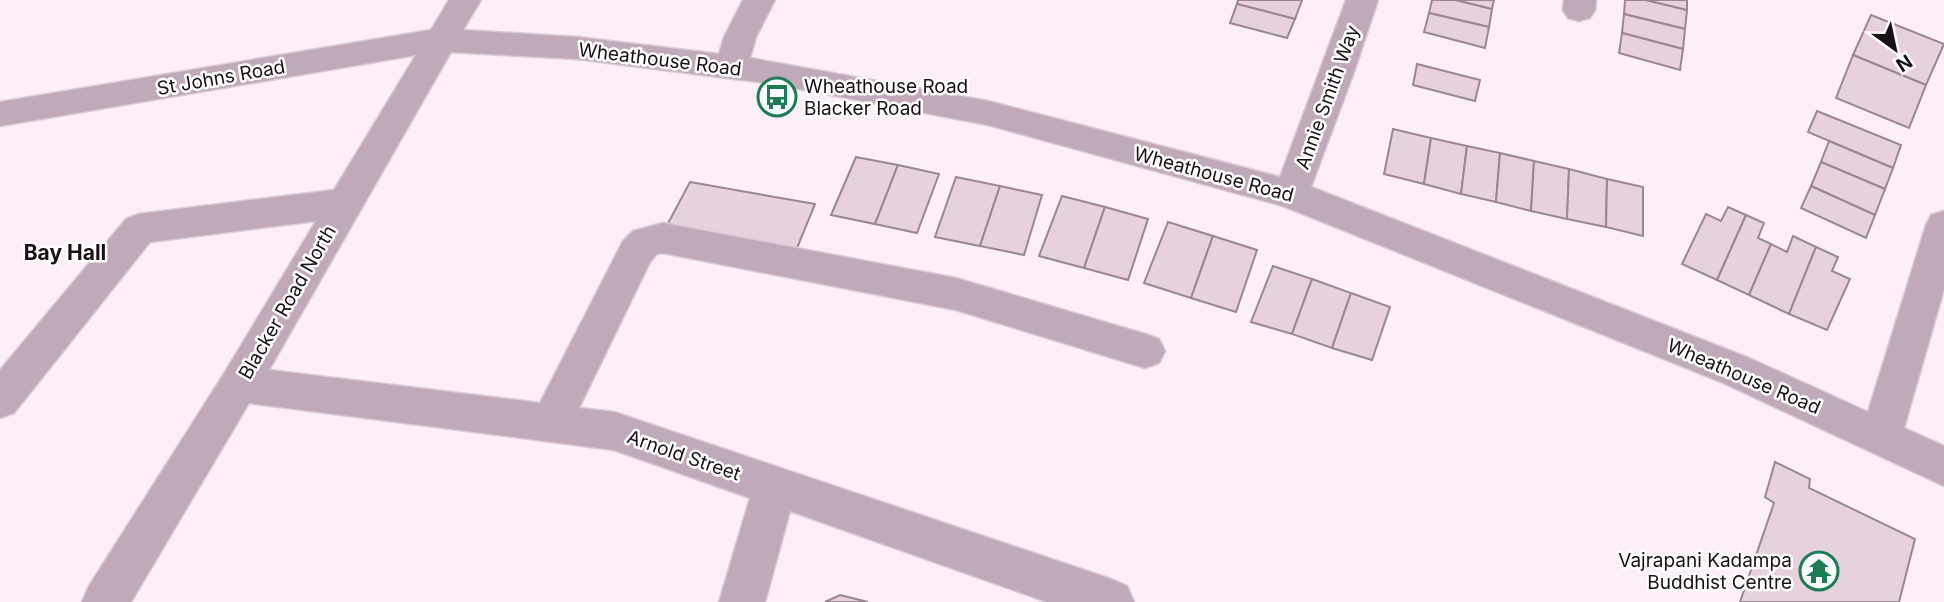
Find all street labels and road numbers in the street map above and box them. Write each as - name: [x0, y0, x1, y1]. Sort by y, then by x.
- street label: Annie Smith Way: [1291, 22, 1364, 172]
- street label: Wheathouse Road: [577, 38, 743, 81]
- street label: St Johns Road: [155, 55, 287, 100]
- street label: Wheathouse Road: [1132, 142, 1296, 207]
- street label: Blacker Road North: [234, 221, 341, 383]
- street label: Wheathouse Road: [1664, 334, 1824, 419]
- street label: Arnold Street: [624, 425, 744, 486]

